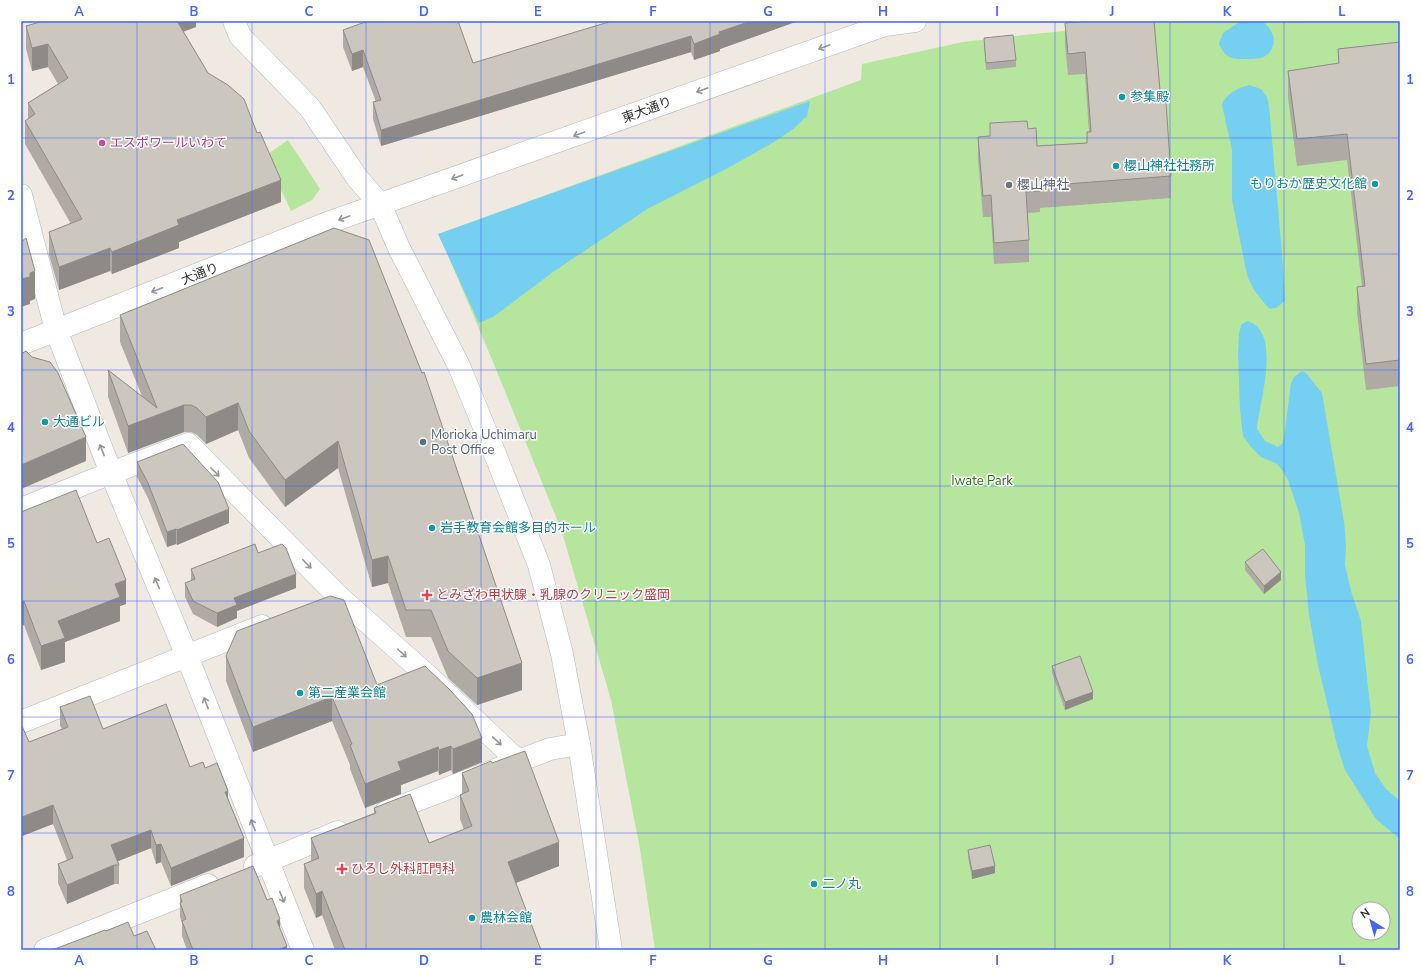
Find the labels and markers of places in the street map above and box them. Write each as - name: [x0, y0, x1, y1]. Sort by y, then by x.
- place label: 参集殿: [1130, 88, 1169, 106]
- marker: 参集殿: [1117, 92, 1127, 102]
- place label: エスポワールいわて: [110, 134, 227, 152]
- marker: エスポワールいわて: [97, 138, 107, 148]
- place label: 櫻山神社社務所: [1124, 157, 1215, 175]
- marker: 櫻山神社社務所: [1111, 161, 1121, 171]
- place label: もりおか歴史文化館: [1250, 175, 1367, 193]
- place label: 櫻山神社: [1017, 176, 1069, 194]
- marker: もりおか歴史文化館: [1370, 179, 1380, 189]
- marker: 櫻山神社: [1004, 180, 1014, 190]
- place label: 大通ビル: [53, 413, 105, 431]
- marker: 大通ビル: [40, 417, 50, 427]
- place label: Morioka Uchimaru Post Office: [431, 426, 537, 459]
- marker: Morioka Uchimaru Post Office: [418, 437, 428, 447]
- place label: 岩手教育会館多目的ホール: [440, 519, 596, 537]
- marker: 岩手教育会館多目的ホール: [427, 523, 437, 533]
- place label: とみざわ甲状腺・乳腺のクリニック盛岡: [436, 586, 670, 604]
- marker: とみざわ甲状腺・乳腺のクリニック盛岡: [421, 589, 433, 601]
- place label: 第二産業会館: [308, 684, 386, 702]
- marker: 第二産業会館: [295, 688, 305, 698]
- place label: ひろし外科肛門科: [351, 860, 455, 878]
- marker: ひろし外科肛門科: [336, 863, 348, 875]
- place label: 二ノ丸: [822, 875, 861, 893]
- marker: 二ノ丸: [809, 879, 819, 889]
- place label: 農林会館: [480, 909, 532, 927]
- marker: 農林会館: [467, 913, 477, 923]

